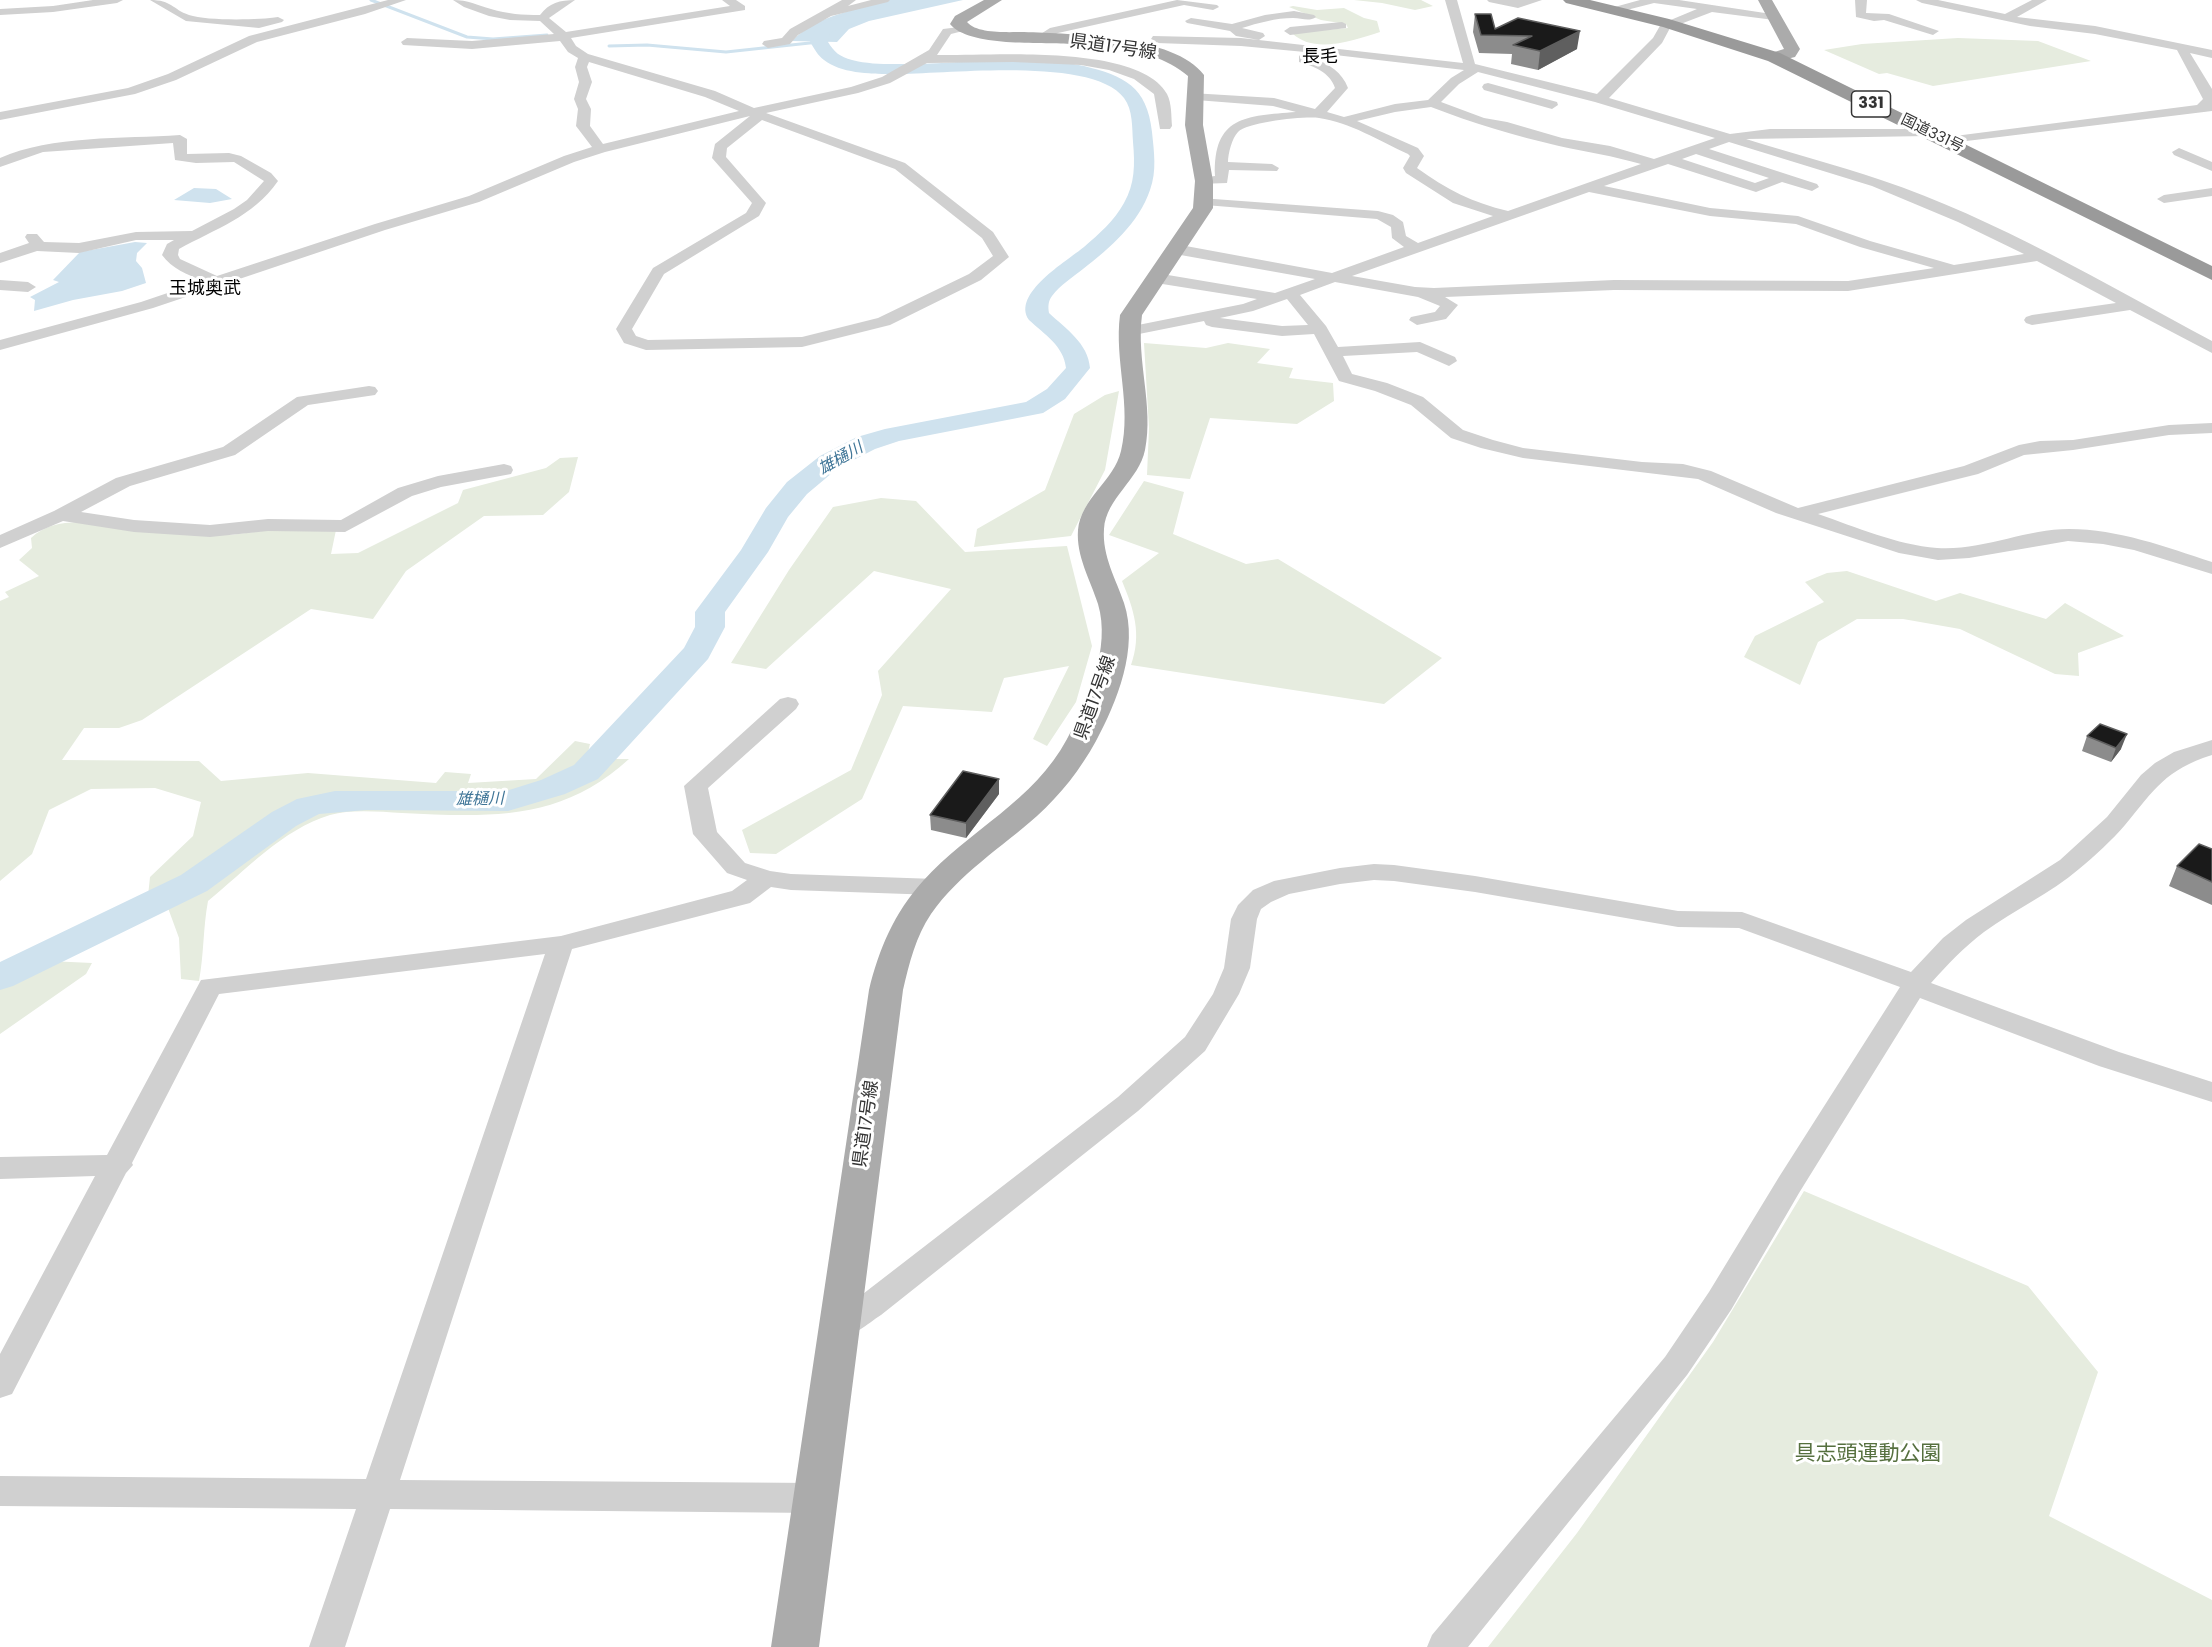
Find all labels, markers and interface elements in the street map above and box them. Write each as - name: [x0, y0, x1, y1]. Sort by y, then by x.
- street label: 県道17号線: [1068, 31, 1158, 65]
- district label: 長毛: [1302, 46, 1338, 68]
- road number: 331: [1852, 91, 1890, 117]
- street label: 国道331号: [1898, 111, 1966, 157]
- district label: 玉城奥武: [169, 278, 241, 300]
- water label: 雄樋川: [815, 439, 867, 479]
- street label: 県道17号線: [1071, 653, 1121, 743]
- water label: 雄樋川: [456, 790, 504, 810]
- street label: 県道17号線: [850, 1079, 884, 1169]
- park label: 具志頭運動公園: [1795, 1442, 1941, 1468]

